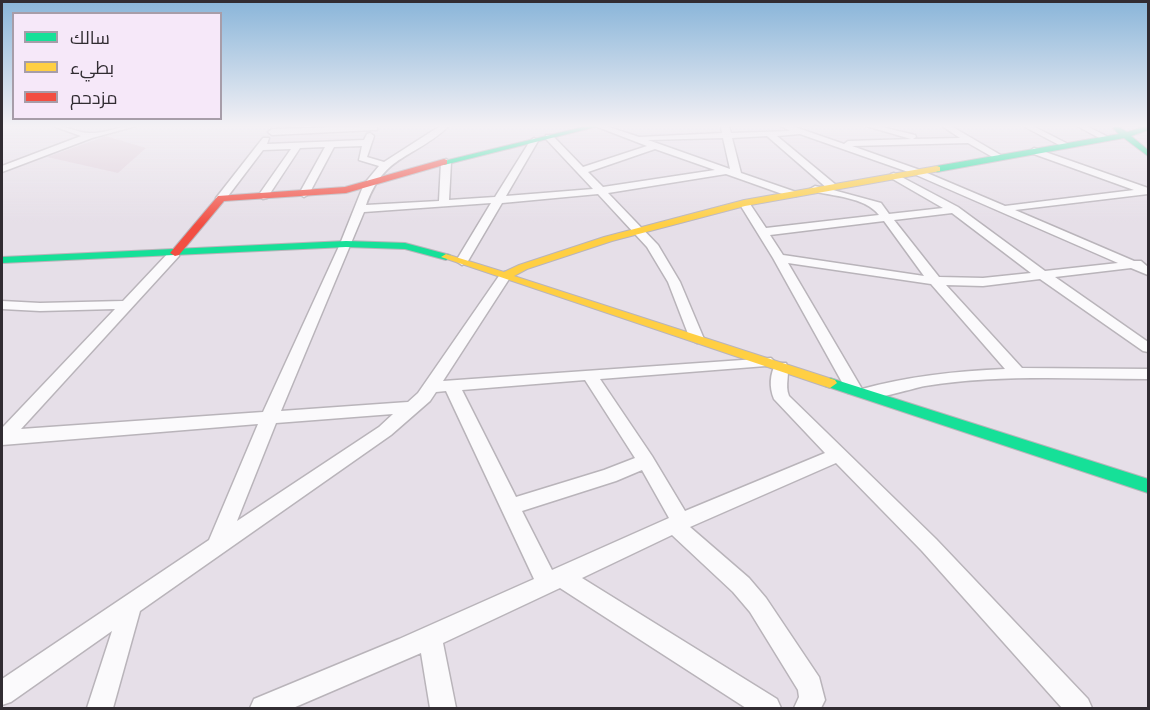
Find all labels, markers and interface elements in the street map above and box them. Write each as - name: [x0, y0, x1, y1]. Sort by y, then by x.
- legend: [12, 12, 222, 120]
- text: سالك: [70, 26, 110, 49]
- text: بطيء: [70, 56, 114, 79]
- text: مزدحم: [70, 86, 118, 109]

